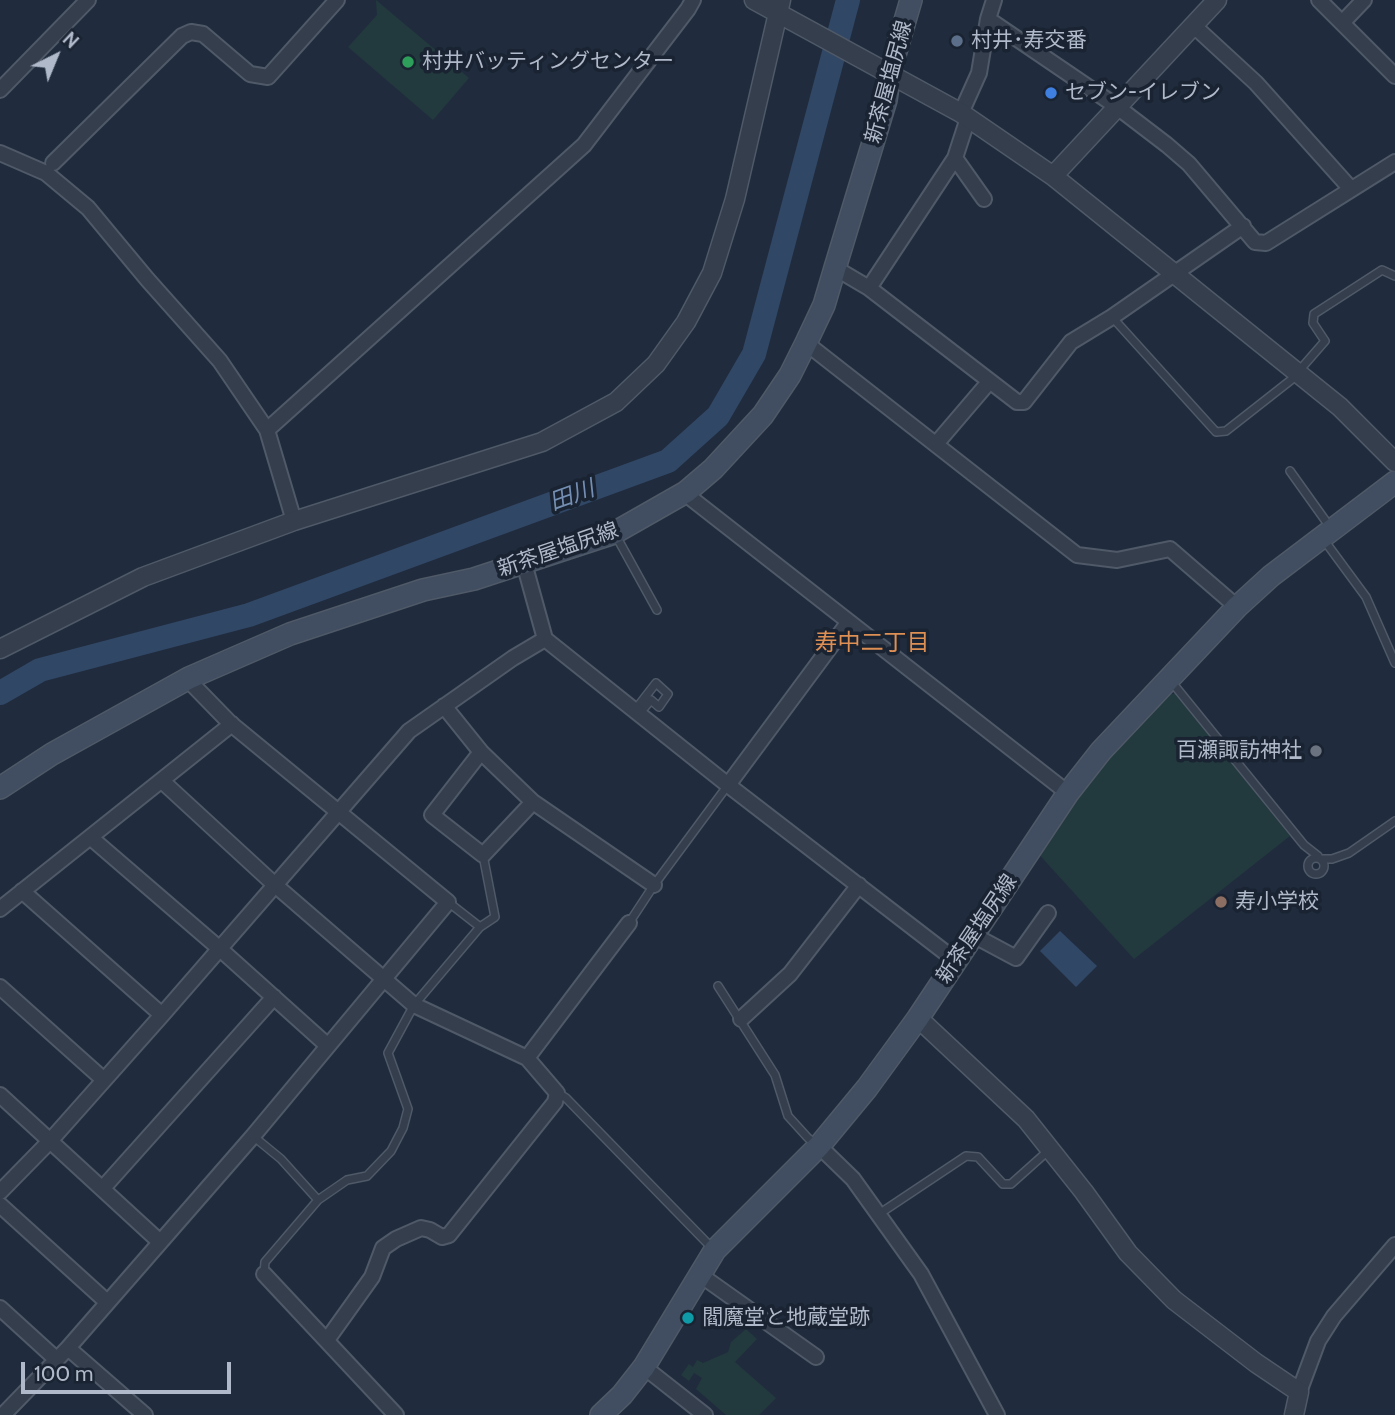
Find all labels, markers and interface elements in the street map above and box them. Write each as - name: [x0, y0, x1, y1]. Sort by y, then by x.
- street label: 新茶屋塩尻線: [861, 18, 917, 146]
- north arrow: [21, 21, 91, 91]
- text: N: [58, 27, 83, 53]
- place label: 村井･寿交番: [971, 28, 1086, 54]
- marker: 村井･寿交番: [949, 33, 965, 49]
- place label: 村井バッティングセンター: [422, 49, 674, 75]
- marker: 村井バッティングセンター: [400, 54, 416, 70]
- place label: セブン-イレブン: [1065, 80, 1221, 106]
- marker: セブン-イレブン: [1043, 85, 1059, 101]
- water label: 田川: [546, 475, 598, 517]
- street label: 新茶屋塩尻線: [494, 518, 622, 582]
- district label: 寿中二丁目: [815, 629, 929, 657]
- place label: 百瀬諏訪神社: [1176, 738, 1302, 764]
- marker: 百瀬諏訪神社: [1308, 743, 1324, 759]
- street label: 新茶屋塩尻線: [931, 870, 1023, 988]
- place label: 寿小学校: [1235, 889, 1319, 915]
- marker: 寿小学校: [1213, 894, 1229, 910]
- place label: 閻魔堂と地蔵堂跡: [702, 1305, 870, 1331]
- marker: 閻魔堂と地蔵堂跡: [680, 1310, 696, 1326]
- scale bar: [24, 1348, 234, 1392]
- text: 100 m: [34, 1361, 93, 1386]

